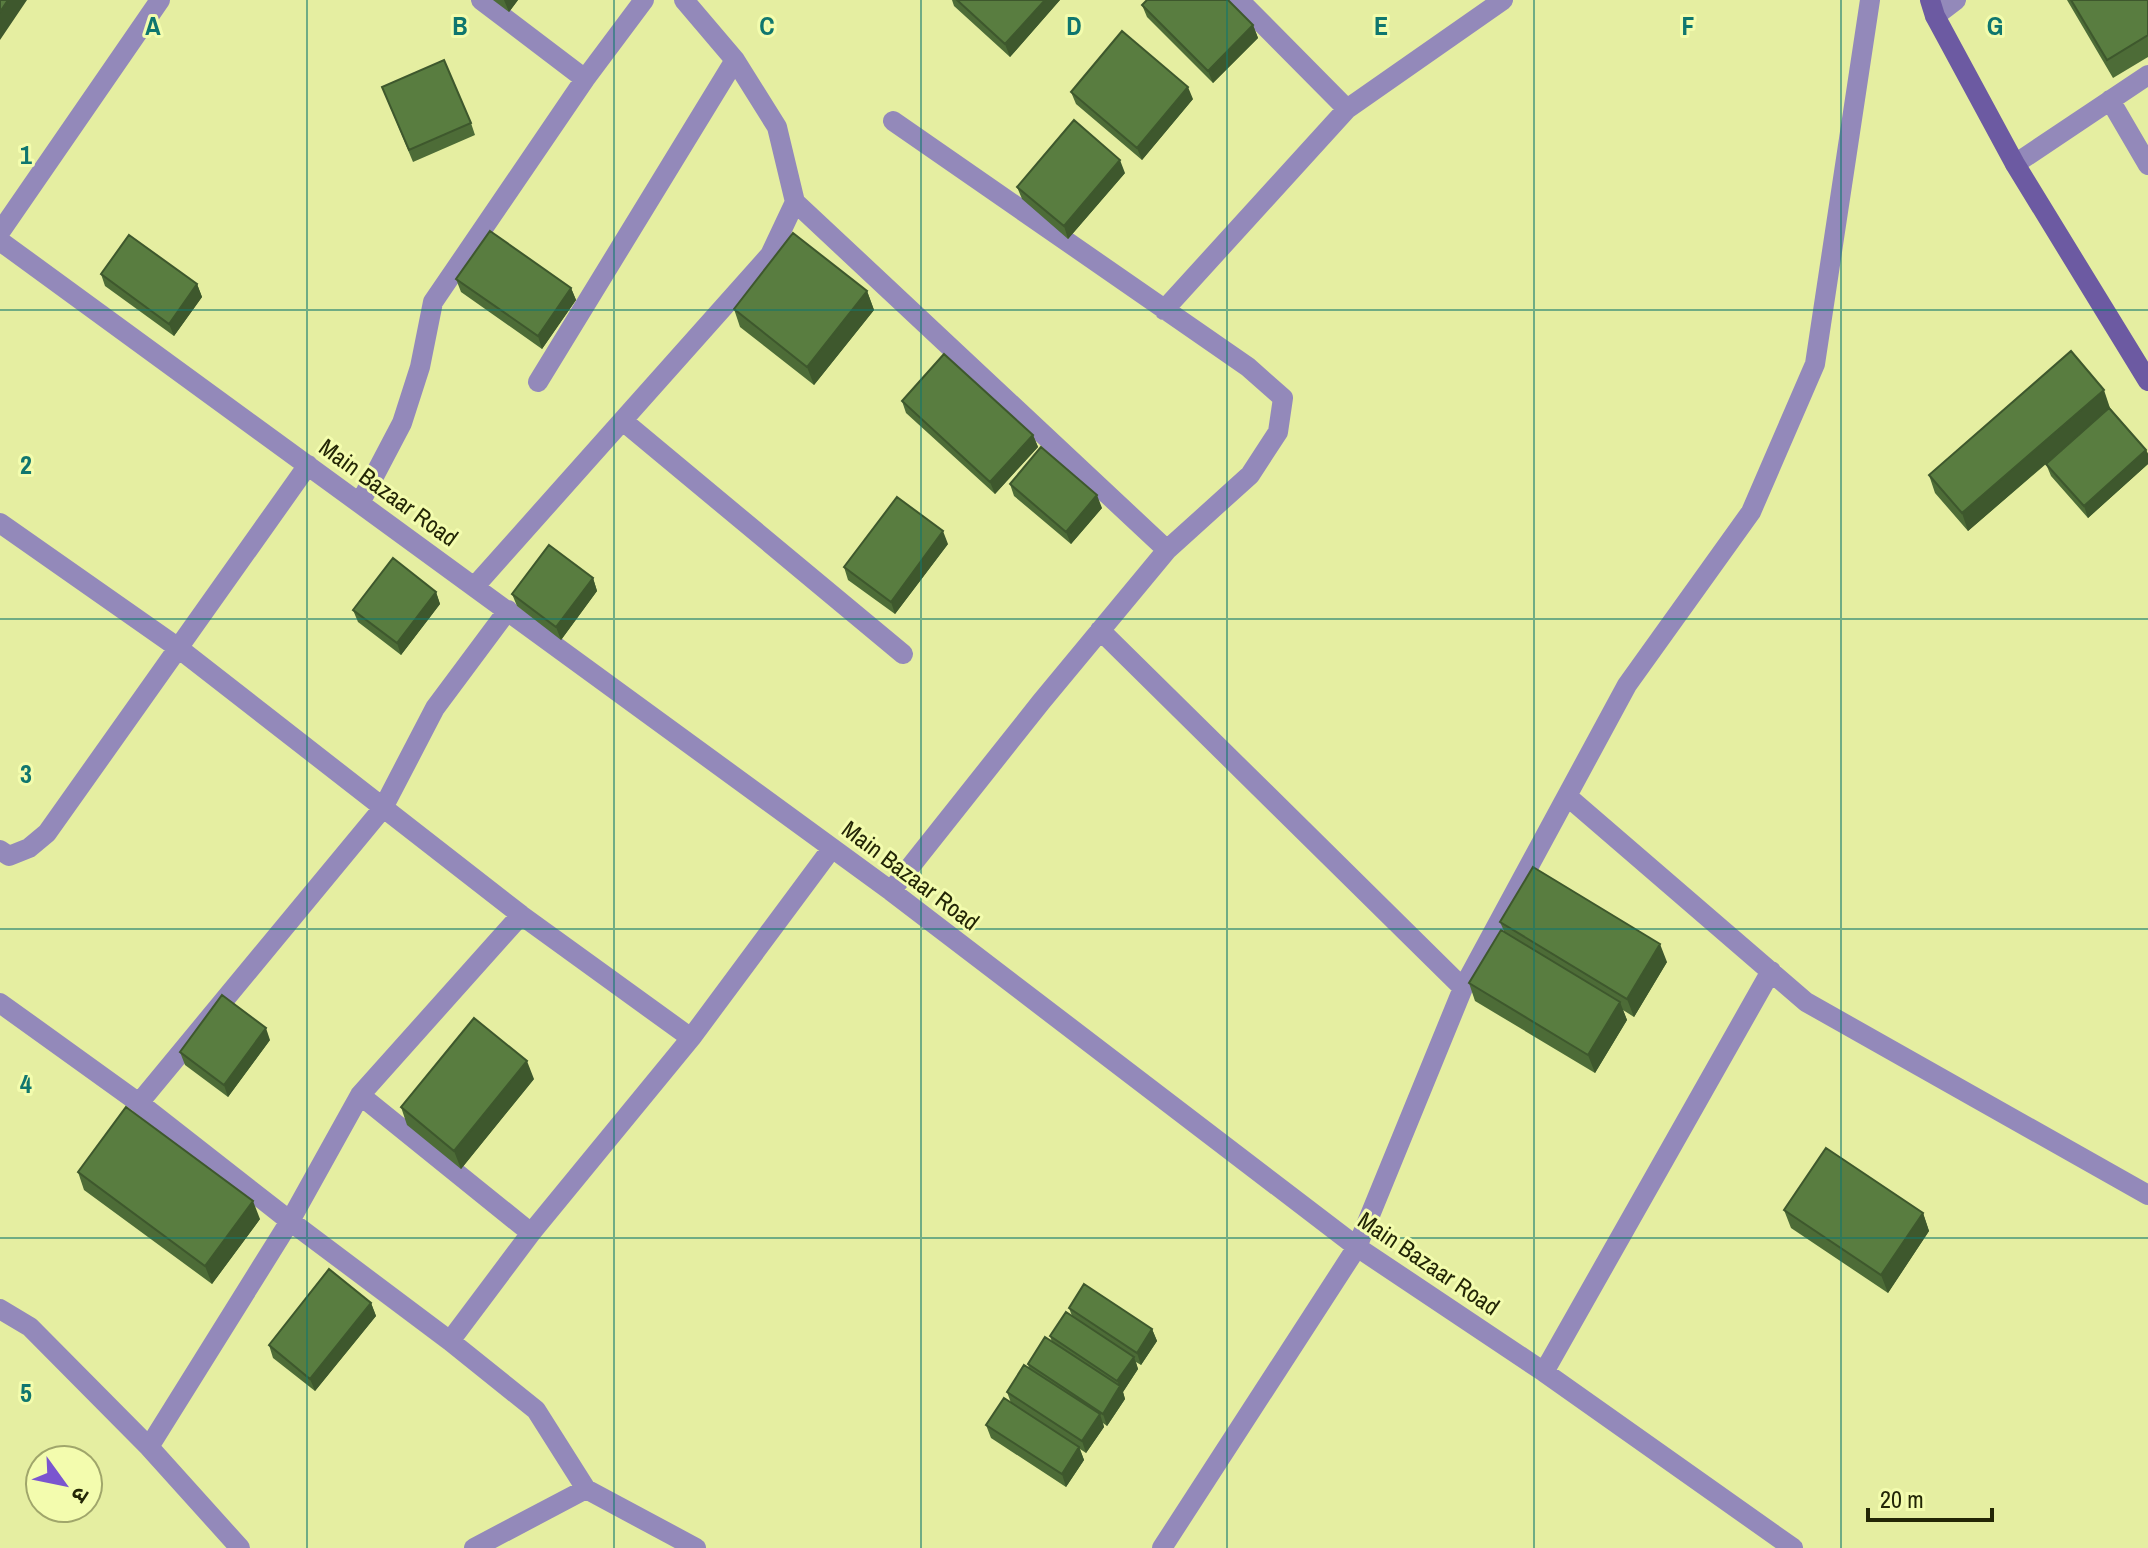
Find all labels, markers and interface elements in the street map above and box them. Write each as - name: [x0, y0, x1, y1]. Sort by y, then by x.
- text: A: [145, 8, 161, 43]
- text: B: [452, 8, 468, 43]
- text: C: [759, 8, 775, 43]
- text: D: [1066, 8, 1082, 43]
- text: E: [1374, 8, 1388, 43]
- text: F: [1681, 8, 1695, 43]
- text: G: [1987, 8, 2003, 43]
- text: 1: [20, 137, 32, 172]
- street label: Main Bazaar Road: [313, 431, 465, 553]
- text: 2: [20, 447, 32, 482]
- text: 3: [20, 756, 32, 791]
- street label: Main Bazaar Road: [836, 813, 986, 937]
- text: 4: [20, 1066, 32, 1101]
- street label: Main Bazaar Road: [1352, 1204, 1506, 1322]
- text: 5: [20, 1375, 32, 1410]
- north arrow: [24, 1444, 104, 1524]
- scale bar: [1868, 1472, 1992, 1522]
- text: उ: [64, 1481, 97, 1509]
- text: 20 m: [1880, 1483, 1924, 1515]

